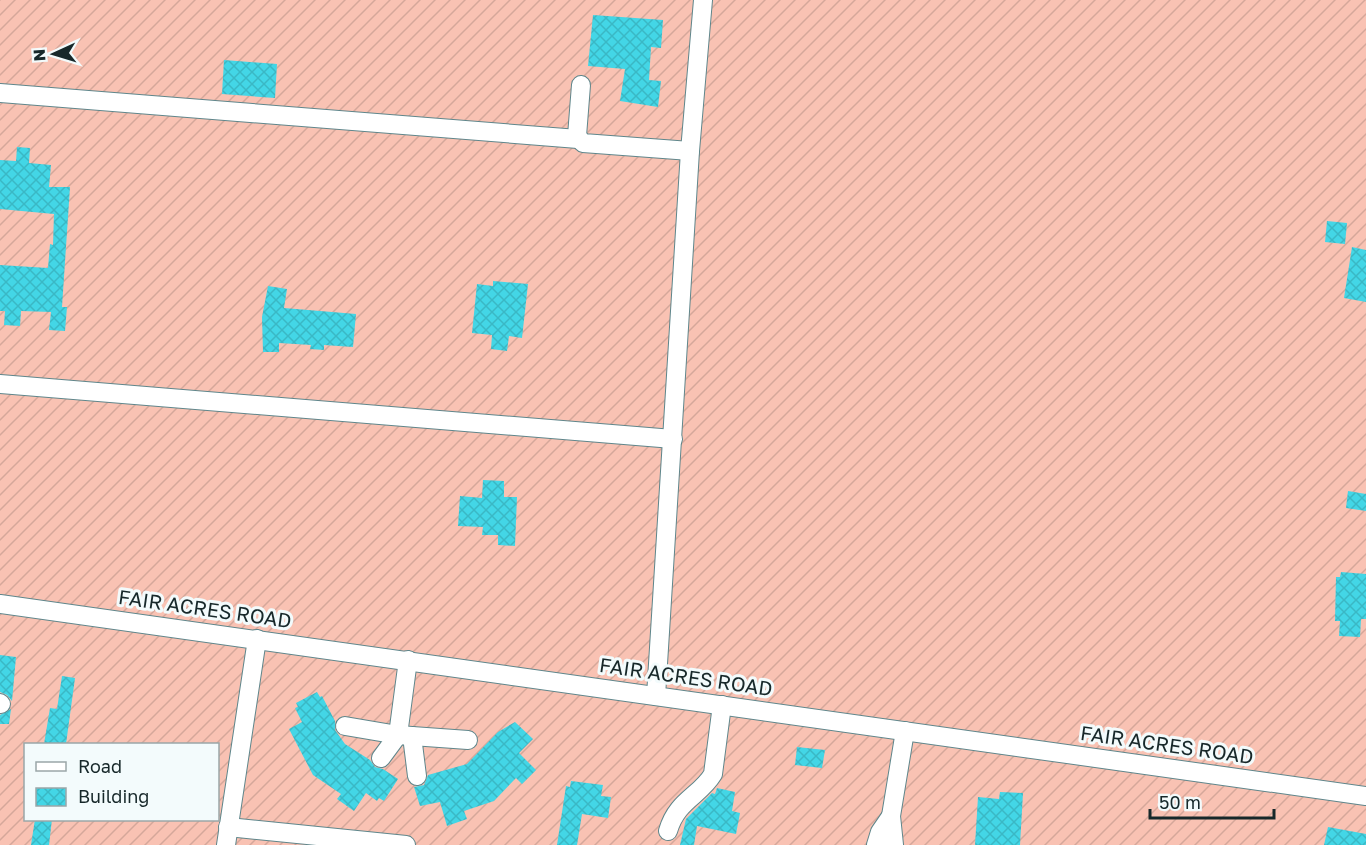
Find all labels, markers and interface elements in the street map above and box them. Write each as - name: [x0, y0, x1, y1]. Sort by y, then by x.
- north arrow: [24, 24, 84, 84]
- text: N: [29, 48, 49, 62]
- street label: FAIR ACRES ROAD: [117, 584, 293, 632]
- street label: FAIR ACRES ROAD: [598, 652, 774, 700]
- street label: FAIR ACRES ROAD: [1079, 720, 1255, 768]
- legend: [24, 743, 219, 821]
- text: Road: [78, 755, 122, 777]
- scale bar: [1150, 782, 1274, 820]
- text: Building: [78, 785, 149, 807]
- text: 50 m: [1159, 791, 1201, 813]

